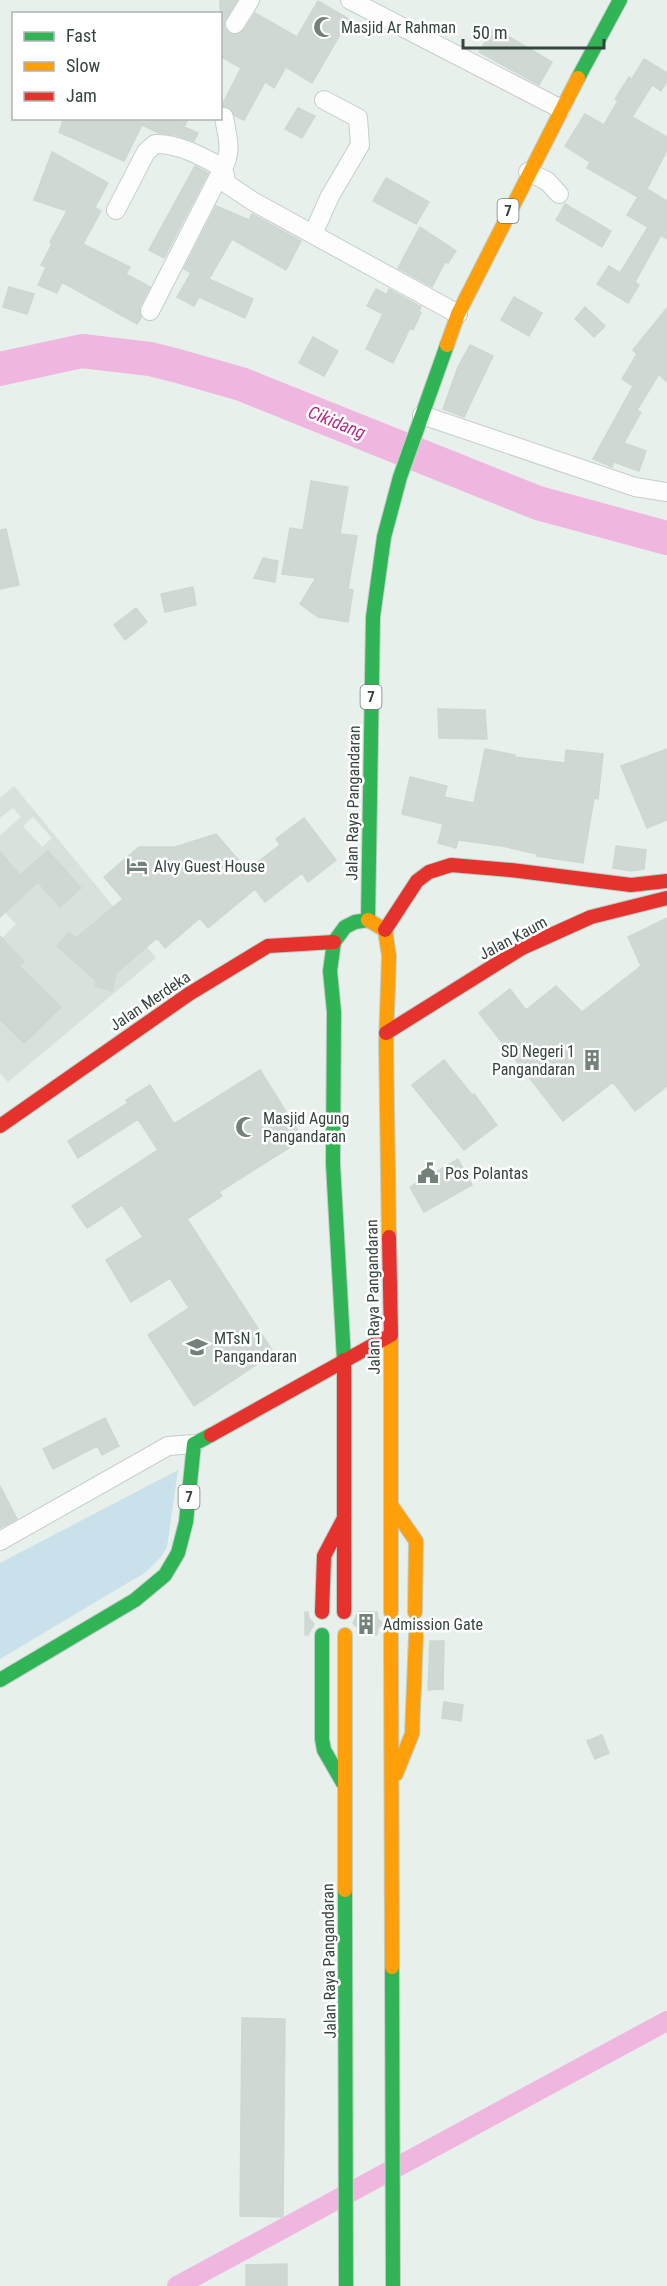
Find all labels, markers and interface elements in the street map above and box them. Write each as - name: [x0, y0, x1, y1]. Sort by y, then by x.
- legend: [12, 12, 222, 120]
- scale bar: [463, 12, 604, 50]
- mosque icon: Masjid Ar Rahman: [312, 15, 336, 39]
- place label: Masjid Ar Rahman: [341, 18, 456, 37]
- text: 50 m: [472, 22, 507, 43]
- text: Fast: [66, 25, 97, 46]
- text: Slow: [66, 55, 101, 76]
- text: Jam: [66, 85, 97, 106]
- road number: 7: [498, 199, 518, 223]
- water label: Cikidang: [305, 401, 369, 443]
- road number: 7: [360, 685, 382, 709]
- street label: Jalan Raya Pangandaran: [342, 725, 364, 881]
- hotel icon: Alvy Guest House: [125, 854, 149, 878]
- place label: Alvy Guest House: [154, 857, 265, 876]
- street label: Jalan Kaum: [476, 912, 550, 964]
- street label: Jalan Merdeka: [106, 967, 194, 1035]
- place label: SD Negeri 1 Pangandaran: [492, 1042, 575, 1079]
- building icon: SD Negeri 1 Pangandaran: [580, 1048, 604, 1072]
- place label: Masjid Agung Pangandaran: [263, 1109, 349, 1146]
- mosque icon: Masjid Agung Pangandaran: [234, 1115, 258, 1139]
- public building icon: Pos Polantas: [416, 1161, 440, 1185]
- place label: Pos Polantas: [445, 1164, 528, 1183]
- street label: Jalan Raya Pangandaran: [362, 1219, 384, 1375]
- place label: MTsN 1 Pangandaran: [214, 1329, 297, 1366]
- school or university icon: MTsN 1 Pangandaran: [185, 1335, 209, 1359]
- road number: 7: [178, 1485, 200, 1509]
- building icon: Admission Gate: [354, 1612, 378, 1636]
- place label: Admission Gate: [383, 1615, 483, 1634]
- street label: Jalan Raya Pangandaran: [318, 1883, 340, 2039]

